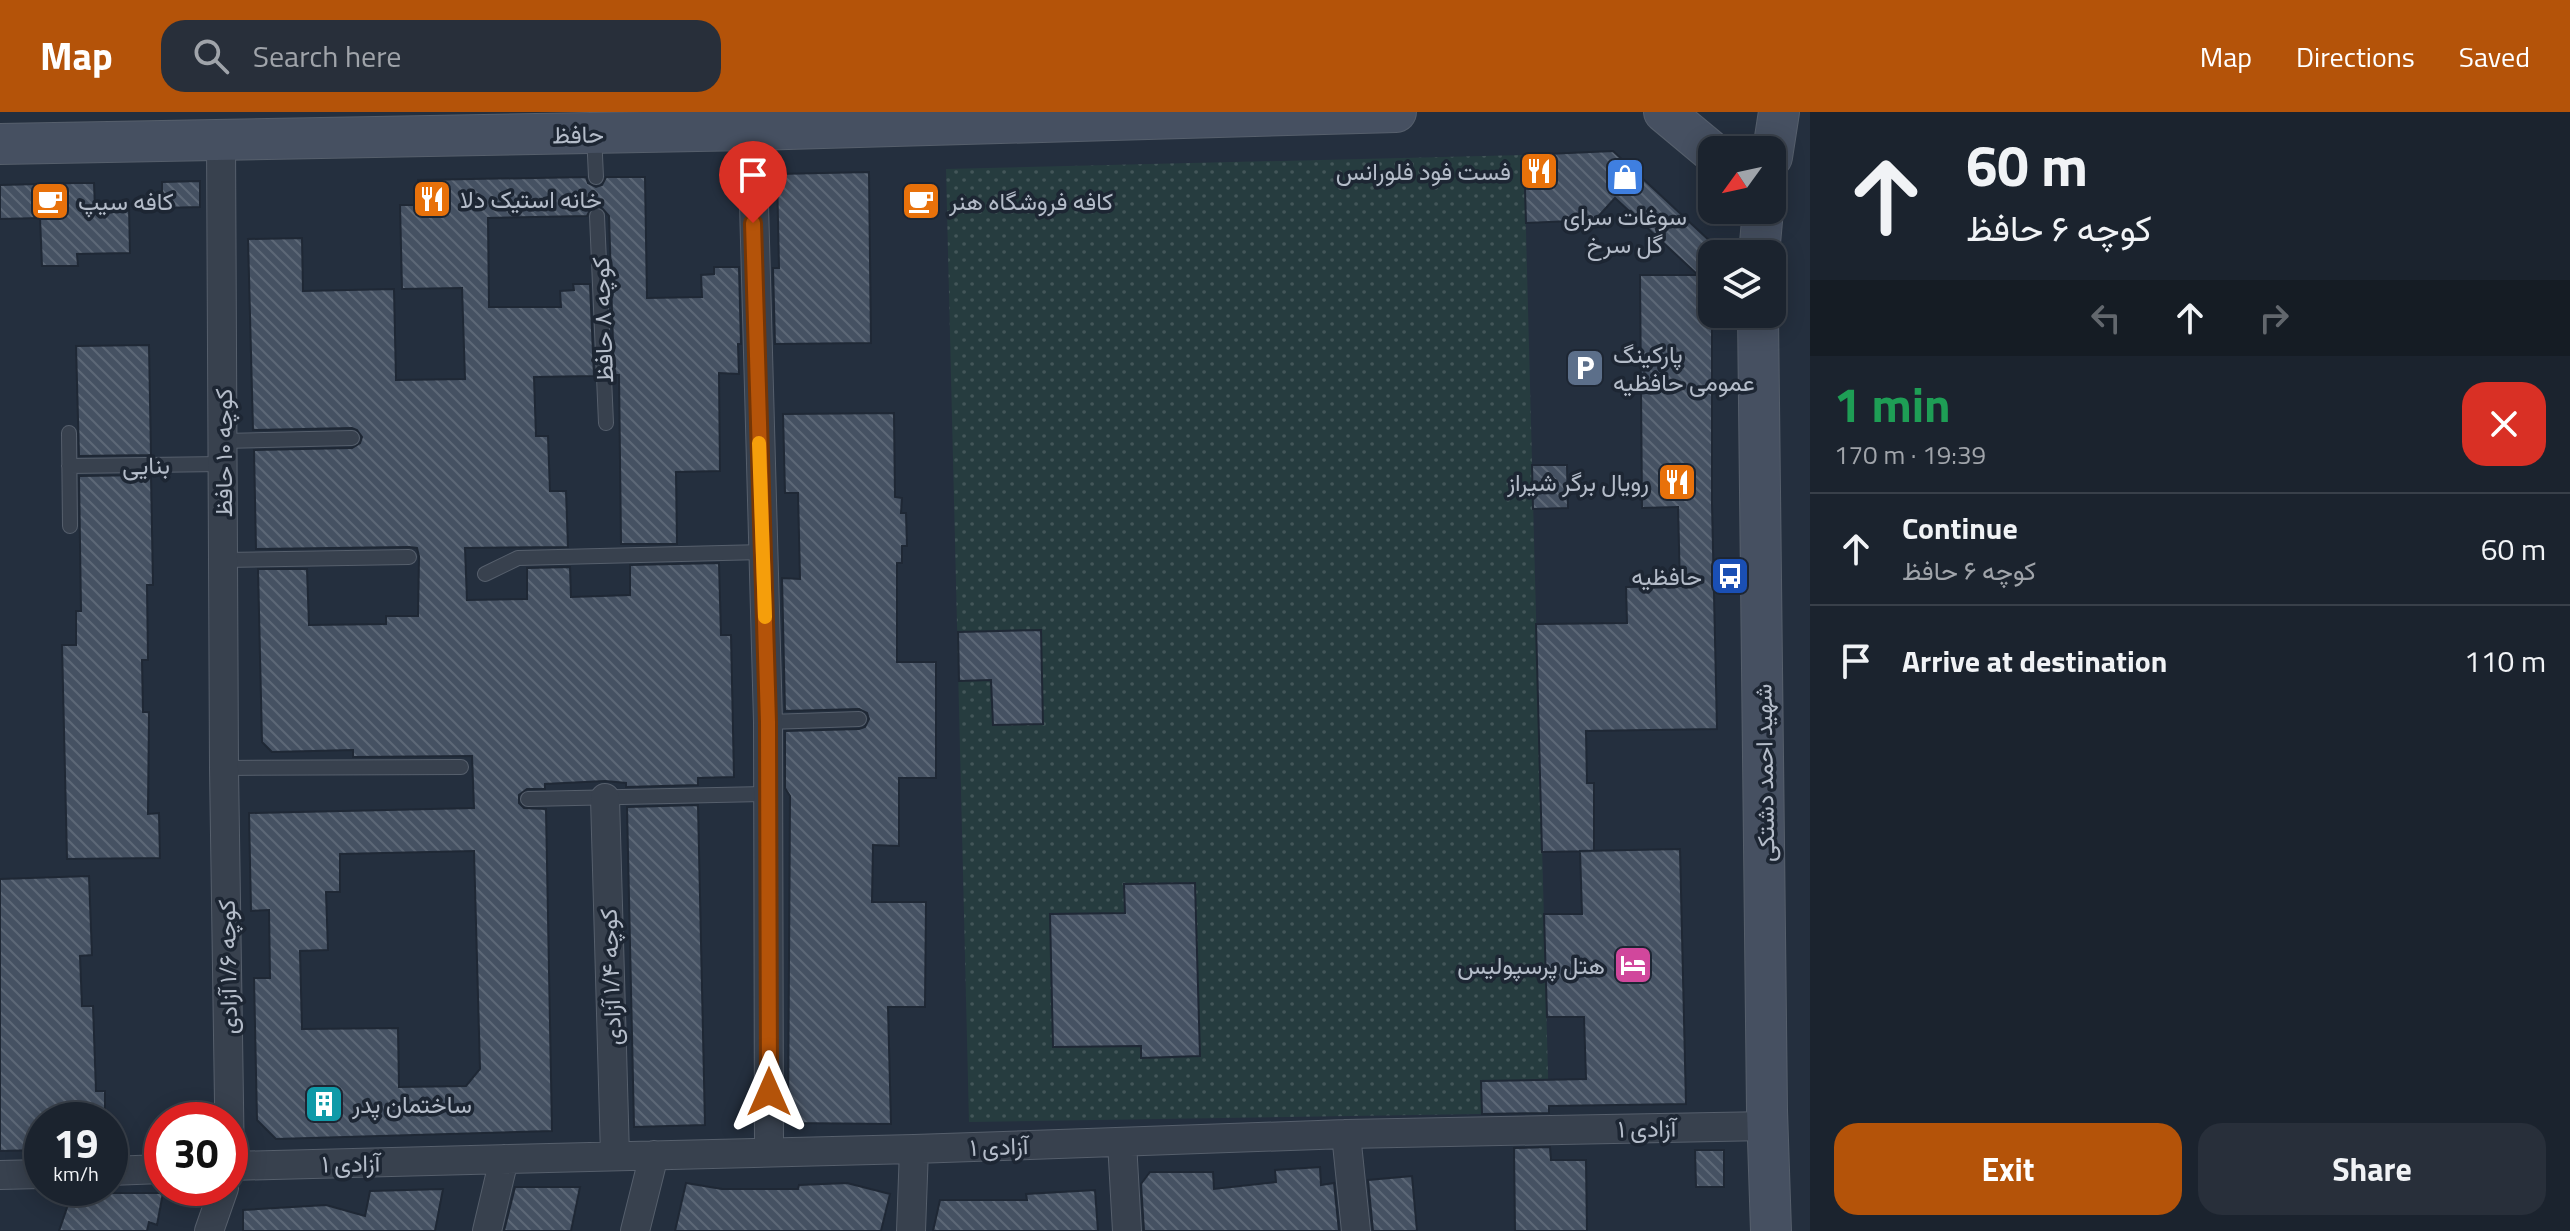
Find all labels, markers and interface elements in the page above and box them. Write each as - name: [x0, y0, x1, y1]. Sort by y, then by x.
- search box: [161, 20, 721, 92]
- text: Map: [40, 27, 113, 85]
- text: Search here: [253, 33, 402, 79]
- icon: search: [189, 34, 233, 78]
- text: Map: [2200, 35, 2252, 78]
- text: Directions: [2296, 35, 2415, 78]
- text: Saved: [2459, 35, 2530, 78]
- street label: حافظ: [552, 116, 604, 152]
- text: 60 m: [1966, 123, 2088, 208]
- north arrow: [1698, 136, 1786, 224]
- map controls: [1698, 136, 1786, 328]
- pin: [719, 141, 787, 223]
- icon: ahead: [1834, 144, 1938, 248]
- restaurant icon: فست فود فلورانس: [1518, 150, 1560, 192]
- icon: arrive: [731, 153, 775, 197]
- place label: فست فود فلورانس: [1336, 153, 1511, 189]
- shop icon: سوغات سرای گل سرخ: [1604, 156, 1646, 198]
- restaurant icon: خانه استیک دلا: [411, 178, 453, 220]
- cafe icon: کافه سیپ: [29, 180, 71, 222]
- cafe icon: کافه فروشگاه هنر: [900, 180, 942, 222]
- place label: خانه استیک دلا: [460, 181, 602, 217]
- place label: کافه سیپ: [78, 183, 174, 219]
- place label: کافه فروشگاه هنر: [948, 183, 1113, 219]
- place label: سوغات سرای گل سرخ: [1563, 198, 1687, 262]
- text: کوچه ۶ حافظ: [1966, 200, 2152, 255]
- button: layers: [1698, 240, 1786, 328]
- street label: کوچه ۸ حافظ: [582, 256, 622, 384]
- icon: left: [2084, 296, 2128, 340]
- icon: ahead: [2168, 296, 2212, 340]
- icon: right: [2252, 296, 2296, 340]
- place label: پارکینگ عمومی حافظیه: [1613, 336, 1755, 400]
- parking icon: پارکینگ عمومی حافظیه: [1564, 347, 1606, 389]
- text: 1 min: [1834, 368, 1951, 441]
- button: close: [2462, 382, 2546, 466]
- street label: کوچه ۱۰ حافظ: [205, 388, 241, 518]
- text: 170 m · 19:39: [1834, 435, 1986, 474]
- street label: بنایی: [122, 447, 170, 483]
- restaurant icon: رویال برگر شیراز: [1656, 461, 1698, 503]
- place label: رویال برگر شیراز: [1506, 464, 1649, 500]
- text: Continue: [1902, 505, 2018, 551]
- text: 60 m: [2481, 526, 2546, 572]
- icon: ahead: [1834, 527, 1878, 571]
- text: کوچه ۶ حافظ: [1902, 551, 2036, 590]
- bus stop icon: حافظیه: [1709, 555, 1751, 597]
- place label: حافظیه: [1631, 558, 1702, 594]
- text: Arrive at destination: [1902, 638, 2167, 684]
- text: 110 m: [2464, 638, 2546, 684]
- icon: arrive: [1834, 639, 1878, 683]
- street label: شهید احمد دشتکی: [1744, 683, 1784, 863]
- street label: کوچه ۱/۶ آزادی: [208, 899, 246, 1035]
- street label: کوچه ۱/۴ آزادی: [590, 908, 630, 1046]
- hotel icon: هتل پرسپولیس: [1612, 944, 1654, 986]
- place label: هتل پرسپولیس: [1457, 947, 1605, 983]
- position arrow: [727, 1050, 811, 1134]
- building icon: ساختمان پدر: [303, 1083, 345, 1125]
- place label: ساختمان پدر: [351, 1086, 472, 1122]
- speed limit sign: 30: [144, 1102, 248, 1206]
- street label: آزادی ۱: [1618, 1109, 1679, 1147]
- text: 19: [54, 1113, 98, 1174]
- button: Exit: [1834, 1123, 2182, 1215]
- button: Share: [2198, 1123, 2546, 1215]
- street label: آزادی ۱: [969, 1127, 1031, 1165]
- street label: آزادی ۱: [322, 1144, 383, 1182]
- text: km/h: [53, 1158, 99, 1189]

